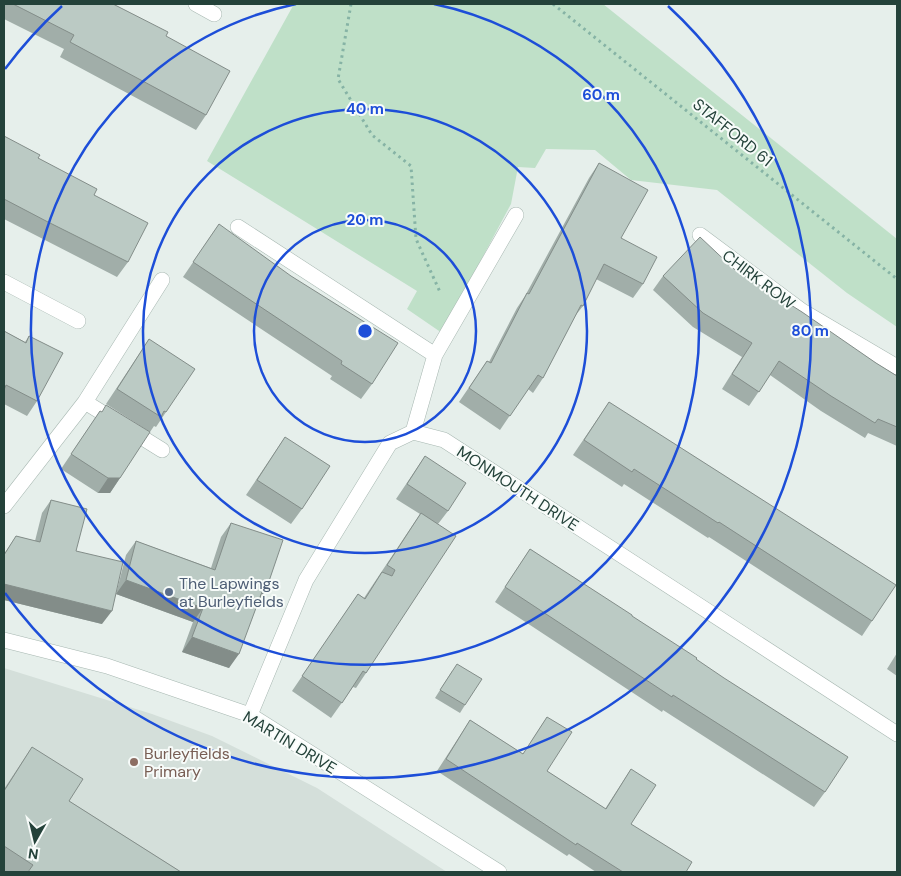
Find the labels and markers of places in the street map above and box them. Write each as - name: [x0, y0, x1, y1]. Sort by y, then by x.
- centre of rings: [356, 322, 374, 340]
- place label: The Lapwings at Burleyfields: [179, 573, 284, 612]
- marker: The Lapwings at Burleyfields: [163, 586, 175, 598]
- place label: Burleyfields Primary: [144, 743, 230, 782]
- marker: Burleyfields Primary: [128, 756, 140, 768]

